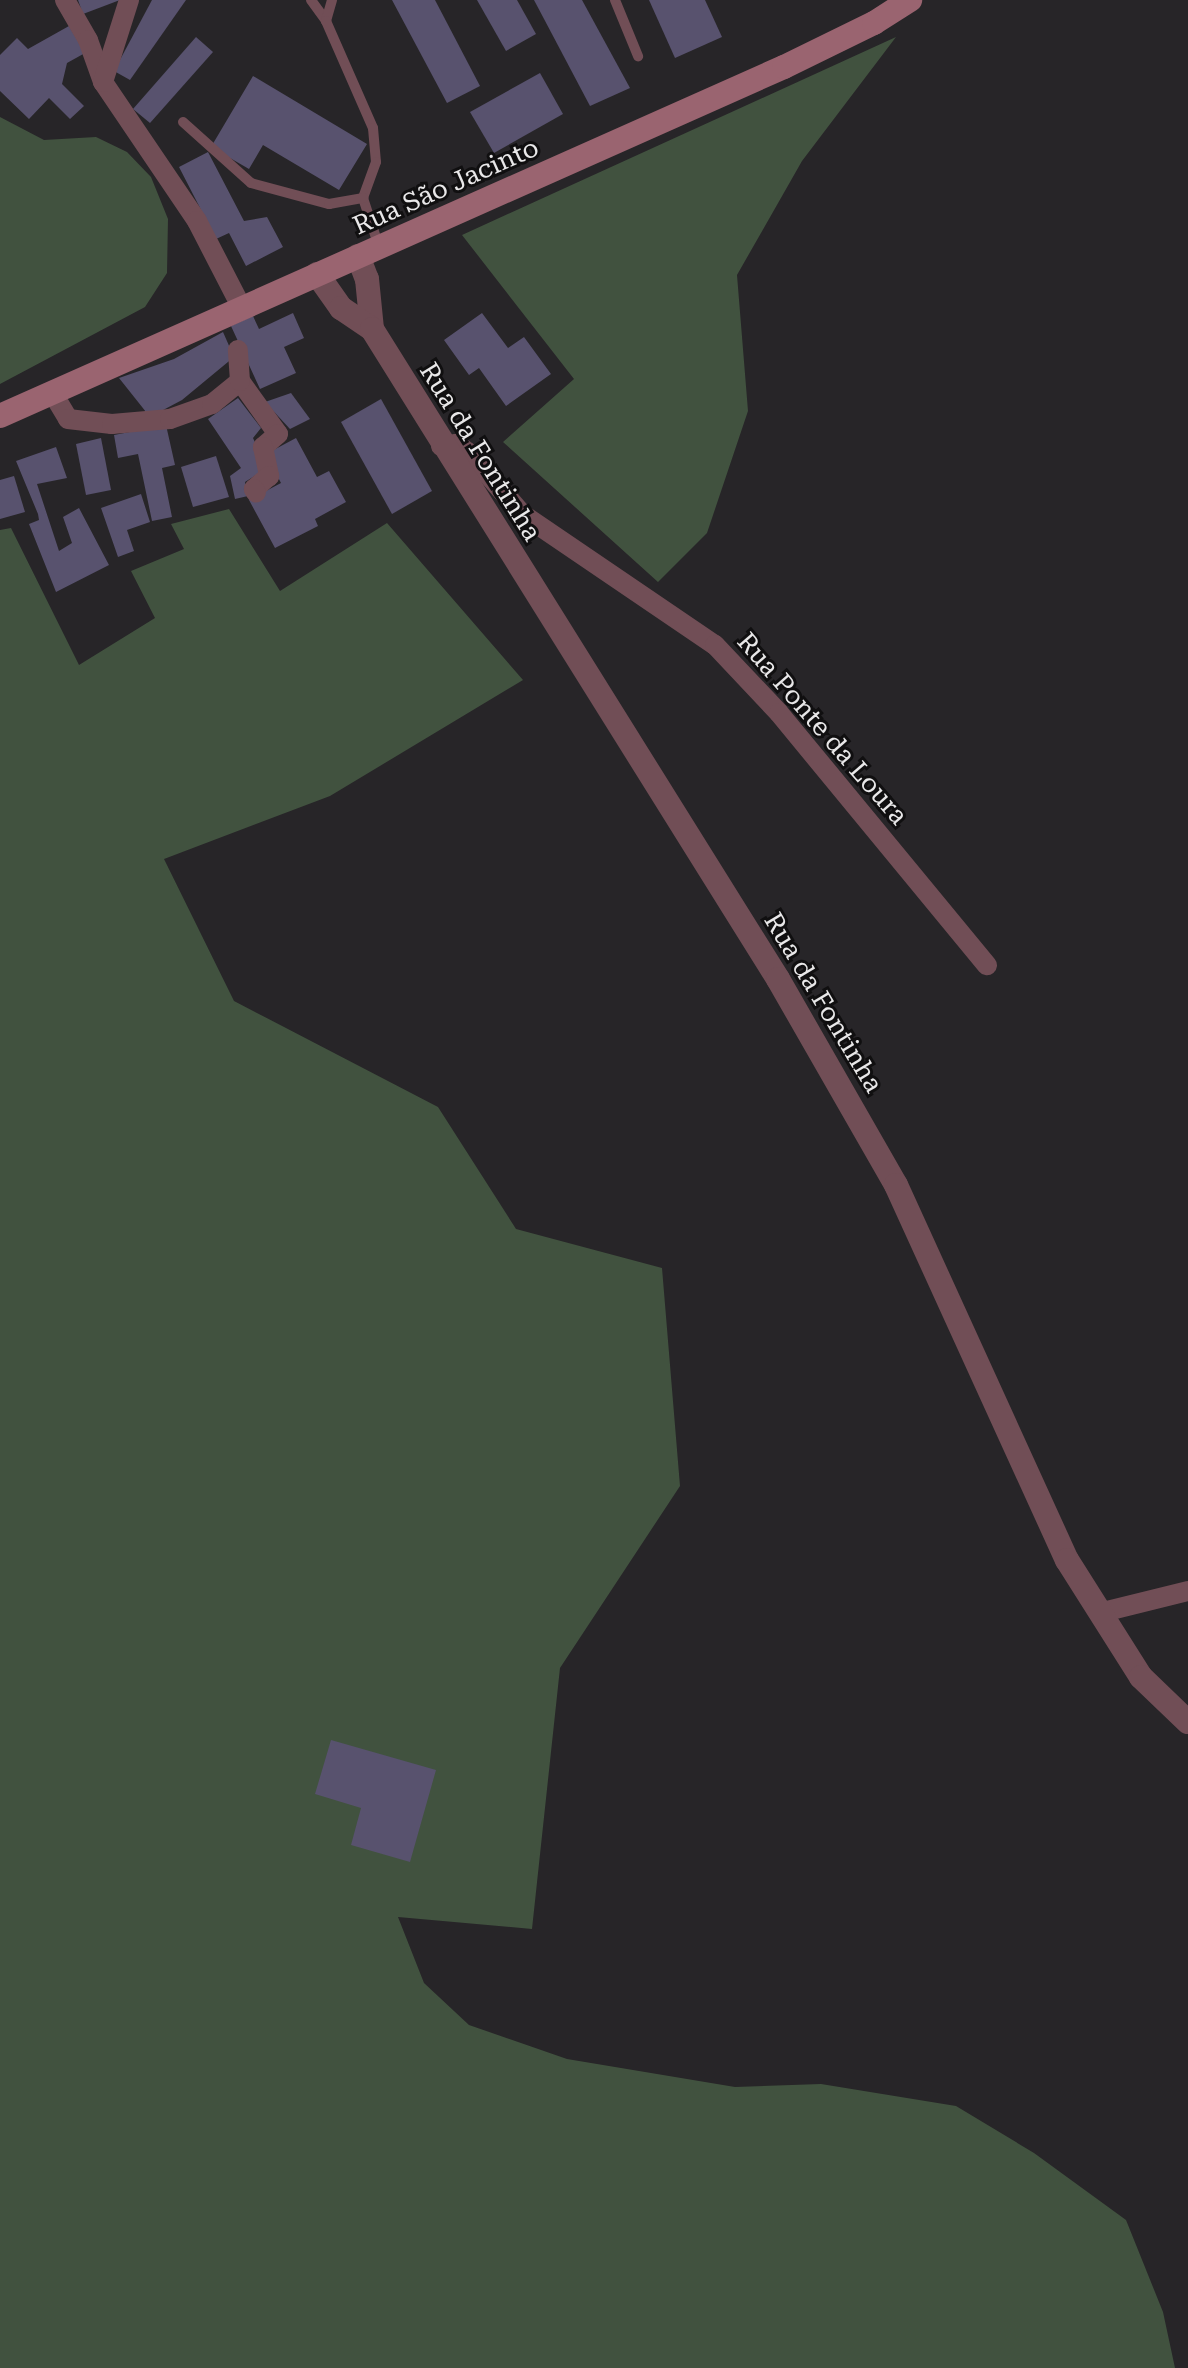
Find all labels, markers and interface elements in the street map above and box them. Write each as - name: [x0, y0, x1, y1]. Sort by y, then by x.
- street label: Rua São Jacinto: [348, 132, 544, 242]
- street label: Rua da Fontinha: [413, 357, 547, 547]
- street label: Rua Ponte da Loura: [730, 627, 914, 831]
- street label: Rua da Fontinha: [757, 907, 889, 1099]

